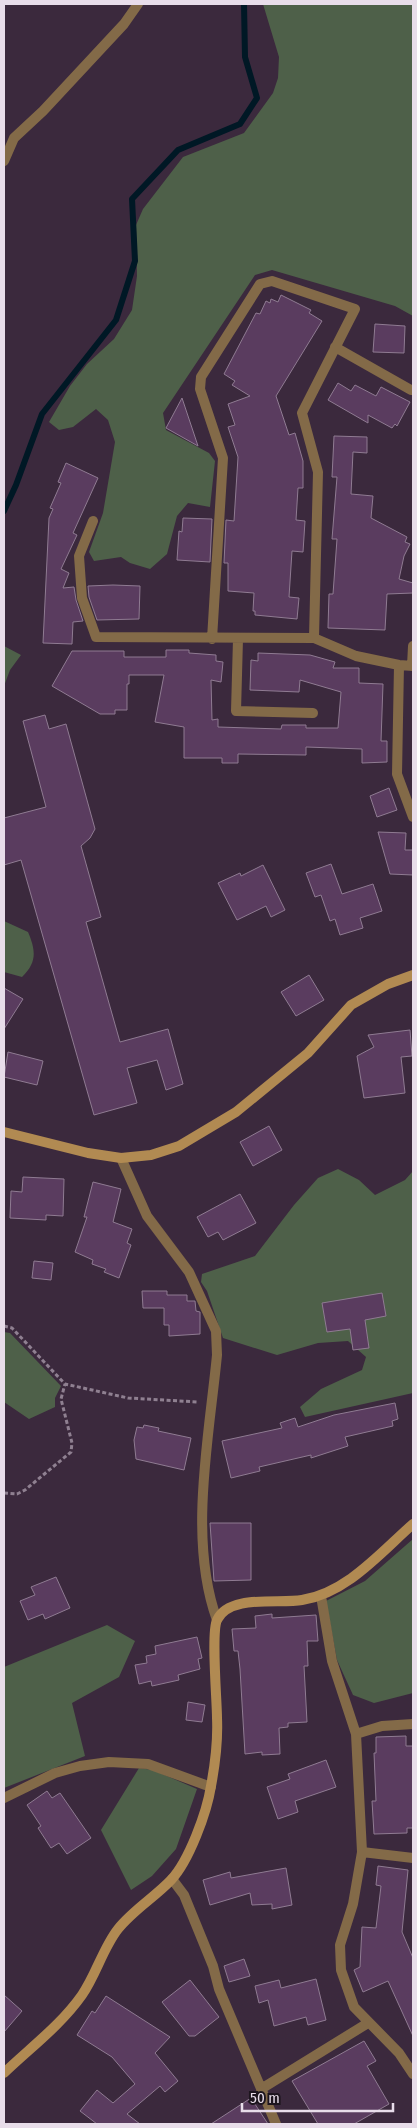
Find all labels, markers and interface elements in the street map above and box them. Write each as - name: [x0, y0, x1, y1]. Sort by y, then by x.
- scale bar: [242, 2080, 393, 2112]
- text: 50 m: [250, 2089, 280, 2107]

